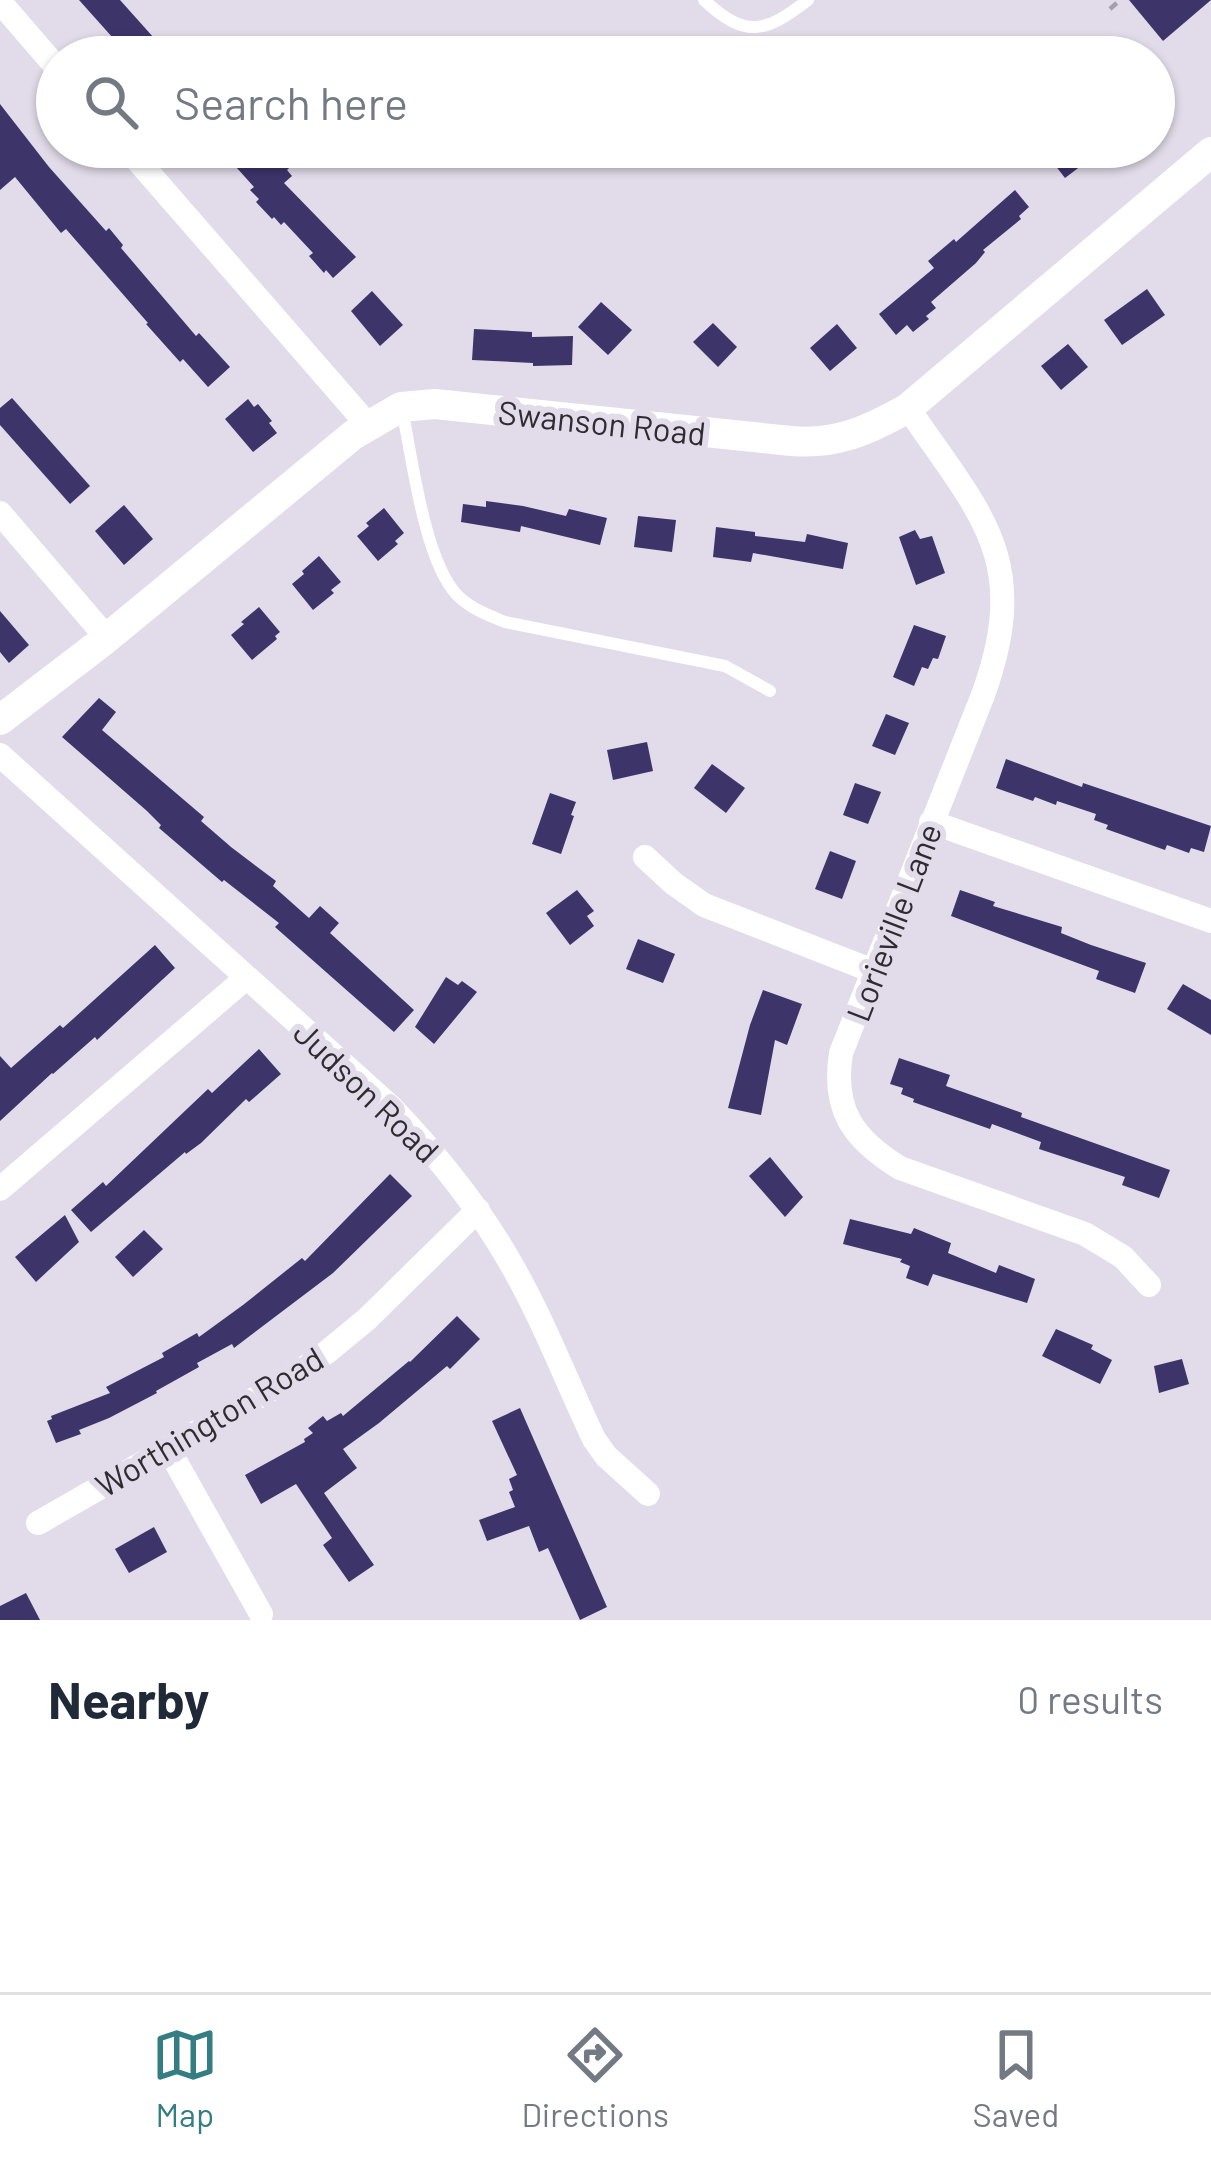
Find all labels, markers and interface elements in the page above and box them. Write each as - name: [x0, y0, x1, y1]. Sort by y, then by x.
- search box: [36, 36, 1175, 168]
- icon: search: [78, 69, 144, 135]
- text: Search here: [174, 75, 408, 129]
- street label: Swanson Road: [496, 391, 708, 453]
- street label: Lorieville Lane: [837, 817, 949, 1027]
- street label: Judson Road: [286, 1012, 448, 1170]
- street label: Worthington Road: [88, 1337, 330, 1505]
- text: Nearby: [48, 1668, 209, 1729]
- text: 0 results: [1017, 1675, 1163, 1722]
- tab: Map: [152, 2022, 218, 2134]
- tab: Directions: [521, 2022, 669, 2134]
- tab: Saved: [973, 2022, 1059, 2134]

